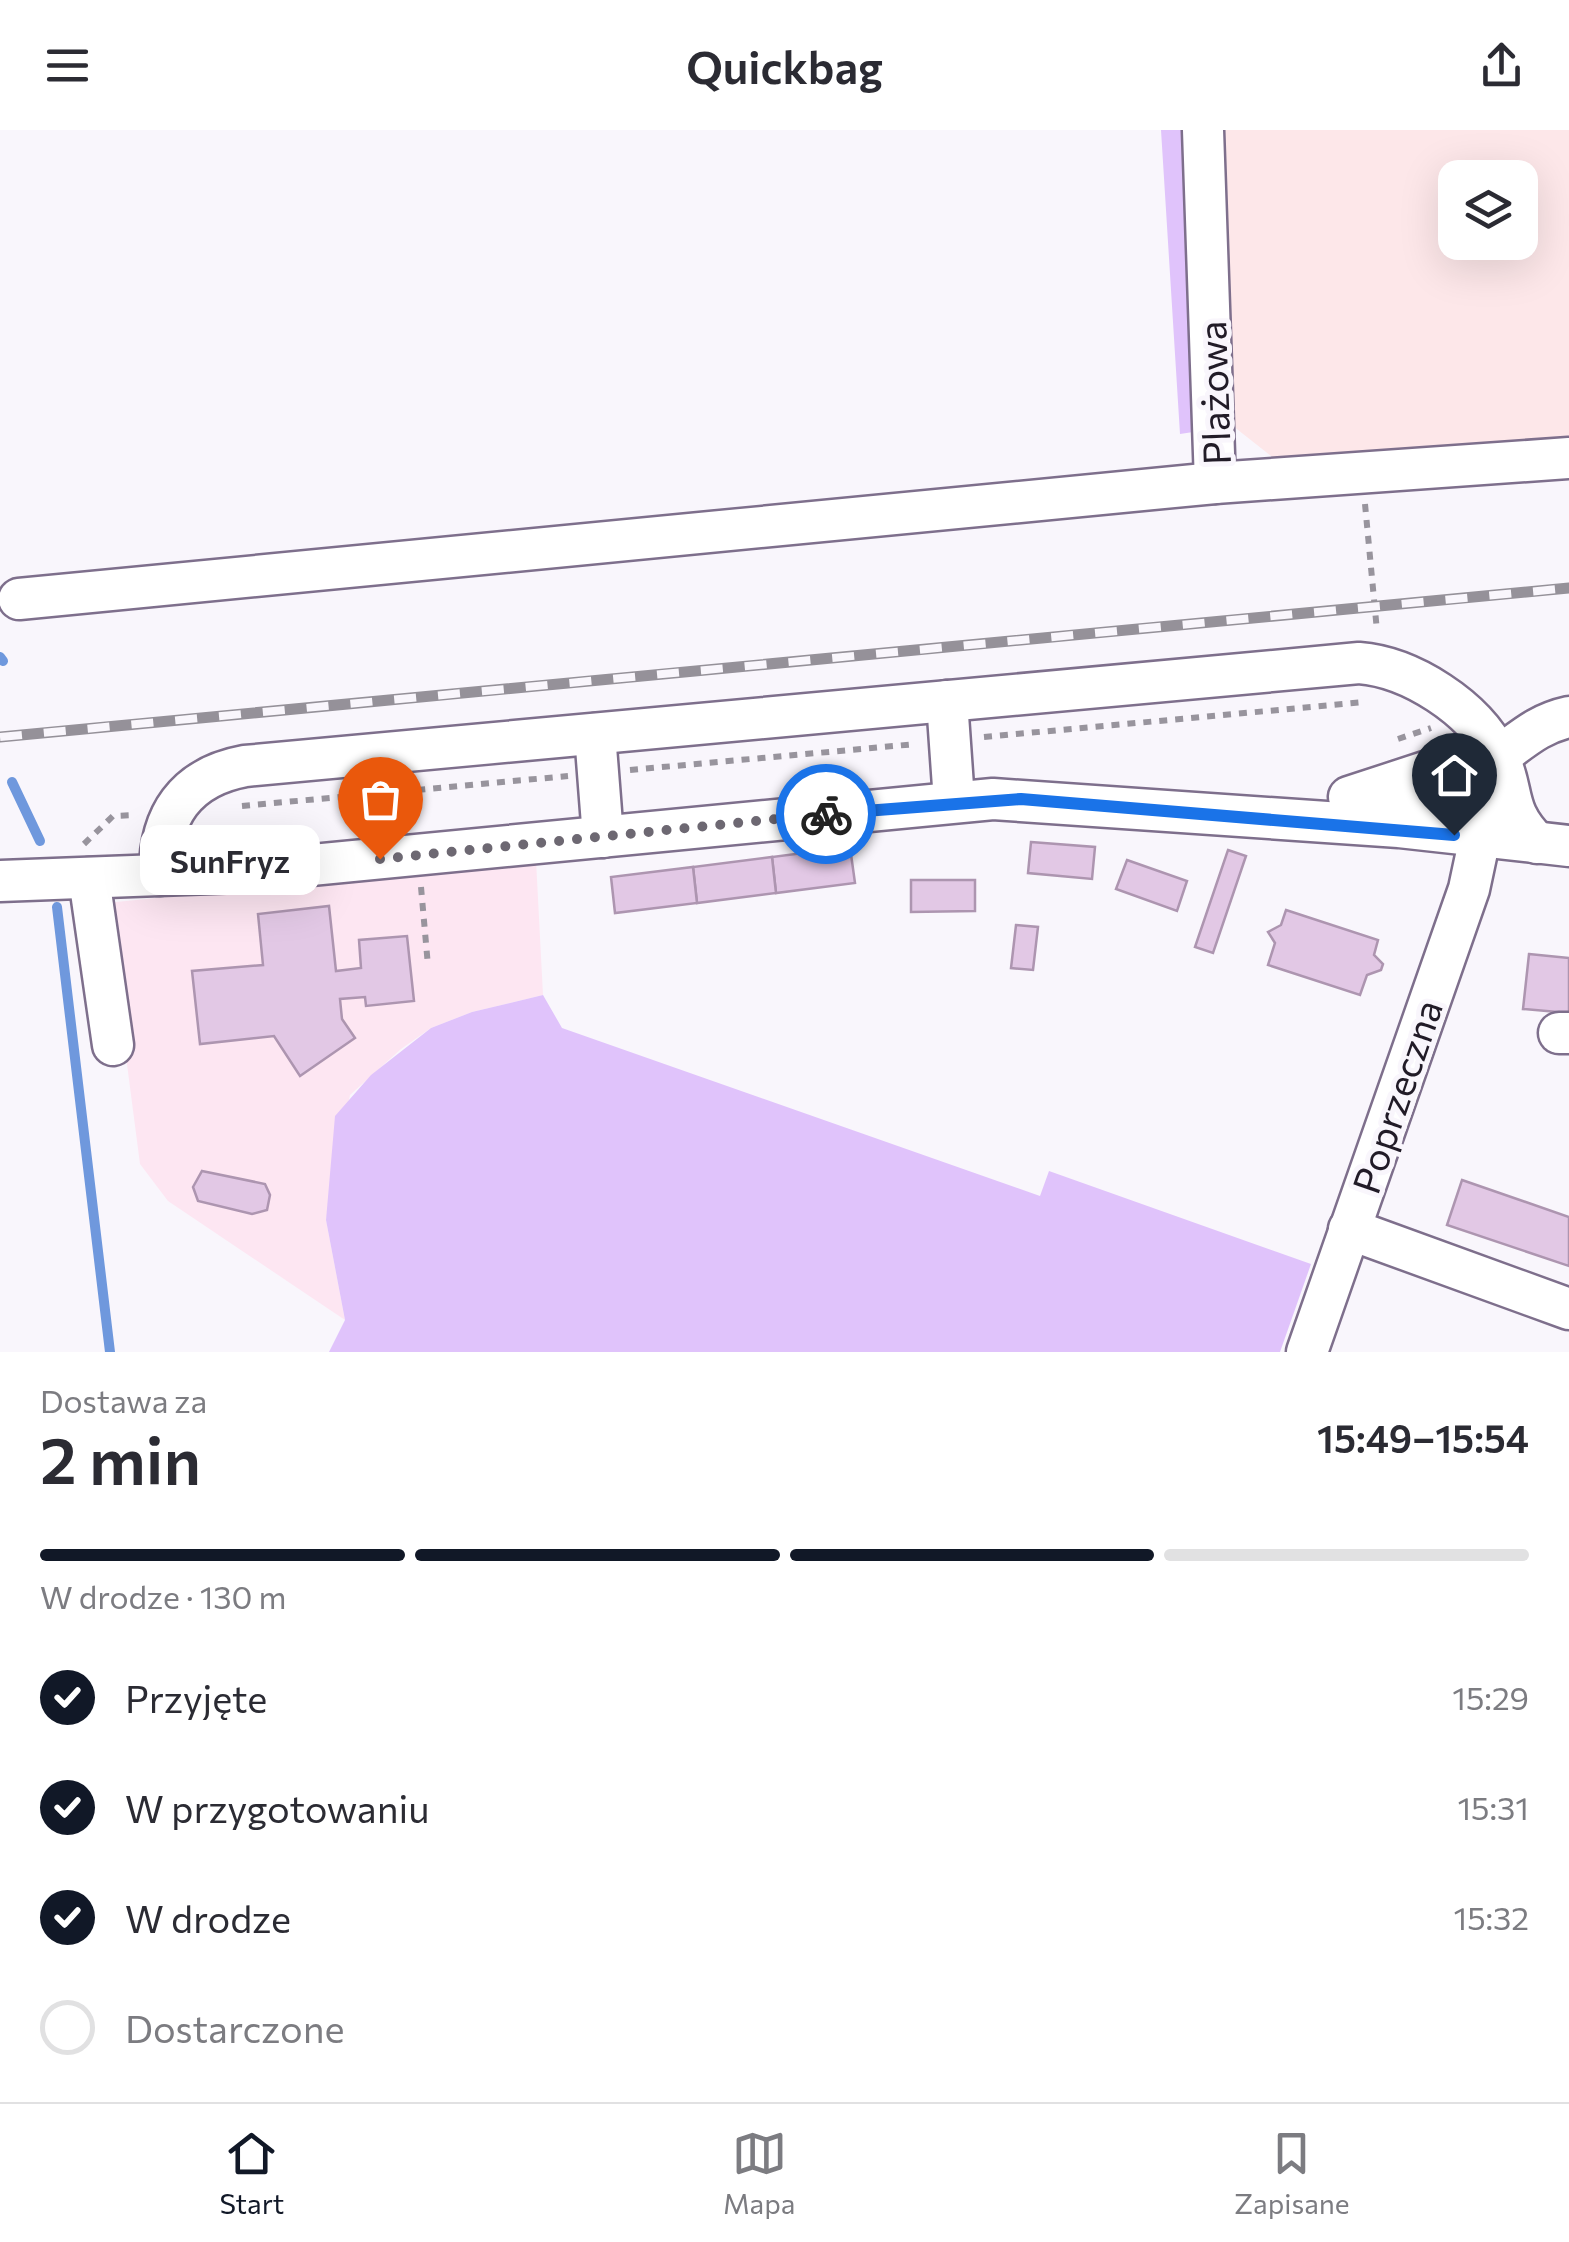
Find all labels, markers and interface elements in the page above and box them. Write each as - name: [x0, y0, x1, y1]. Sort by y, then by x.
- icon: menu: [40, 38, 95, 93]
- text: Quickbag: [686, 38, 883, 93]
- icon: share: [1474, 38, 1529, 93]
- map controls: [1438, 160, 1538, 260]
- button: layers: [1438, 160, 1538, 260]
- street label: Plażowa: [1187, 320, 1239, 466]
- pin: [1412, 733, 1497, 836]
- icon: home: [1427, 748, 1482, 803]
- pin: [338, 757, 423, 860]
- courier: [776, 764, 876, 864]
- icon: bag: [353, 772, 408, 827]
- icon: bike: [799, 787, 854, 842]
- callout: SunFryz: [140, 824, 320, 894]
- text: SunFryz: [170, 840, 290, 880]
- street label: Poprzeczna: [1341, 993, 1451, 1199]
- text: Dostawa za: [40, 1380, 207, 1420]
- text: 15:49–15:54: [1317, 1414, 1529, 1461]
- text: 2 min: [40, 1418, 201, 1497]
- text: W drodze · 130 m: [40, 1576, 287, 1616]
- icon: check: [40, 1670, 95, 1725]
- text: Przyjęte: [125, 1674, 267, 1721]
- text: 15:29: [1452, 1677, 1529, 1717]
- icon: check: [40, 1780, 95, 1835]
- text: W przygotowaniu: [125, 1784, 429, 1831]
- text: 15:31: [1457, 1787, 1529, 1827]
- icon: check: [40, 1890, 95, 1945]
- text: W drodze: [125, 1894, 291, 1941]
- text: 15:32: [1453, 1897, 1529, 1937]
- text: Dostarczone: [125, 2004, 345, 2051]
- tab: Start: [219, 2126, 284, 2220]
- tab: Mapa: [723, 2126, 795, 2220]
- tab: Zapisane: [1234, 2126, 1350, 2220]

